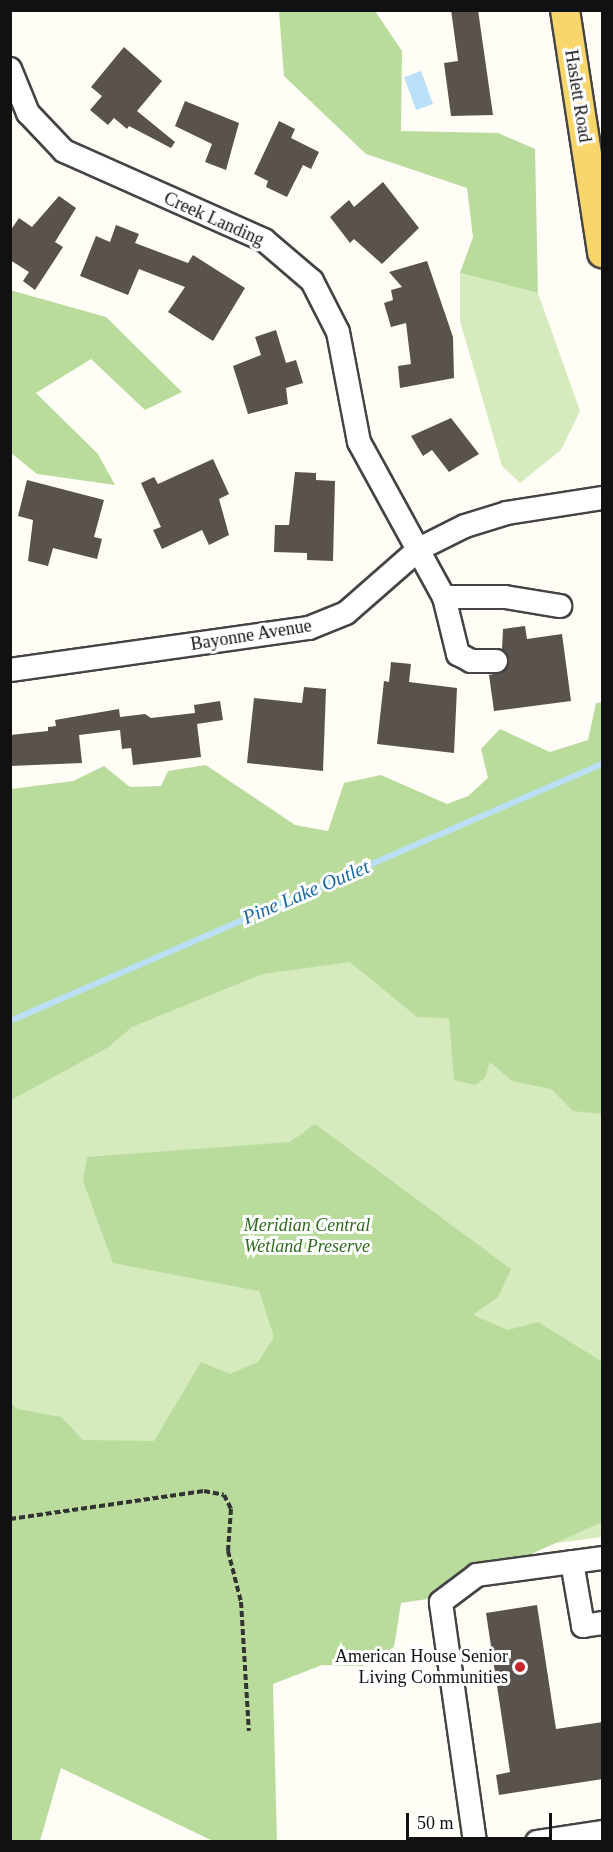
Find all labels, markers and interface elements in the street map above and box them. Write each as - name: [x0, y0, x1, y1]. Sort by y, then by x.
- street label: Haslett Road: [560, 48, 596, 144]
- street label: Creek Landing: [161, 187, 267, 251]
- street label: Bayonne Avenue: [189, 615, 313, 655]
- water label: Pine Lake Outlet: [239, 854, 373, 930]
- park label: Meridian Central Wetland Preserve: [244, 1215, 370, 1258]
- place label: American House Senior Living Communities: [335, 1646, 508, 1688]
- marker: American House Senior Living Communities: [513, 1660, 527, 1674]
- scale bar: [409, 1801, 554, 1839]
- text: 50 m: [417, 1813, 454, 1833]

